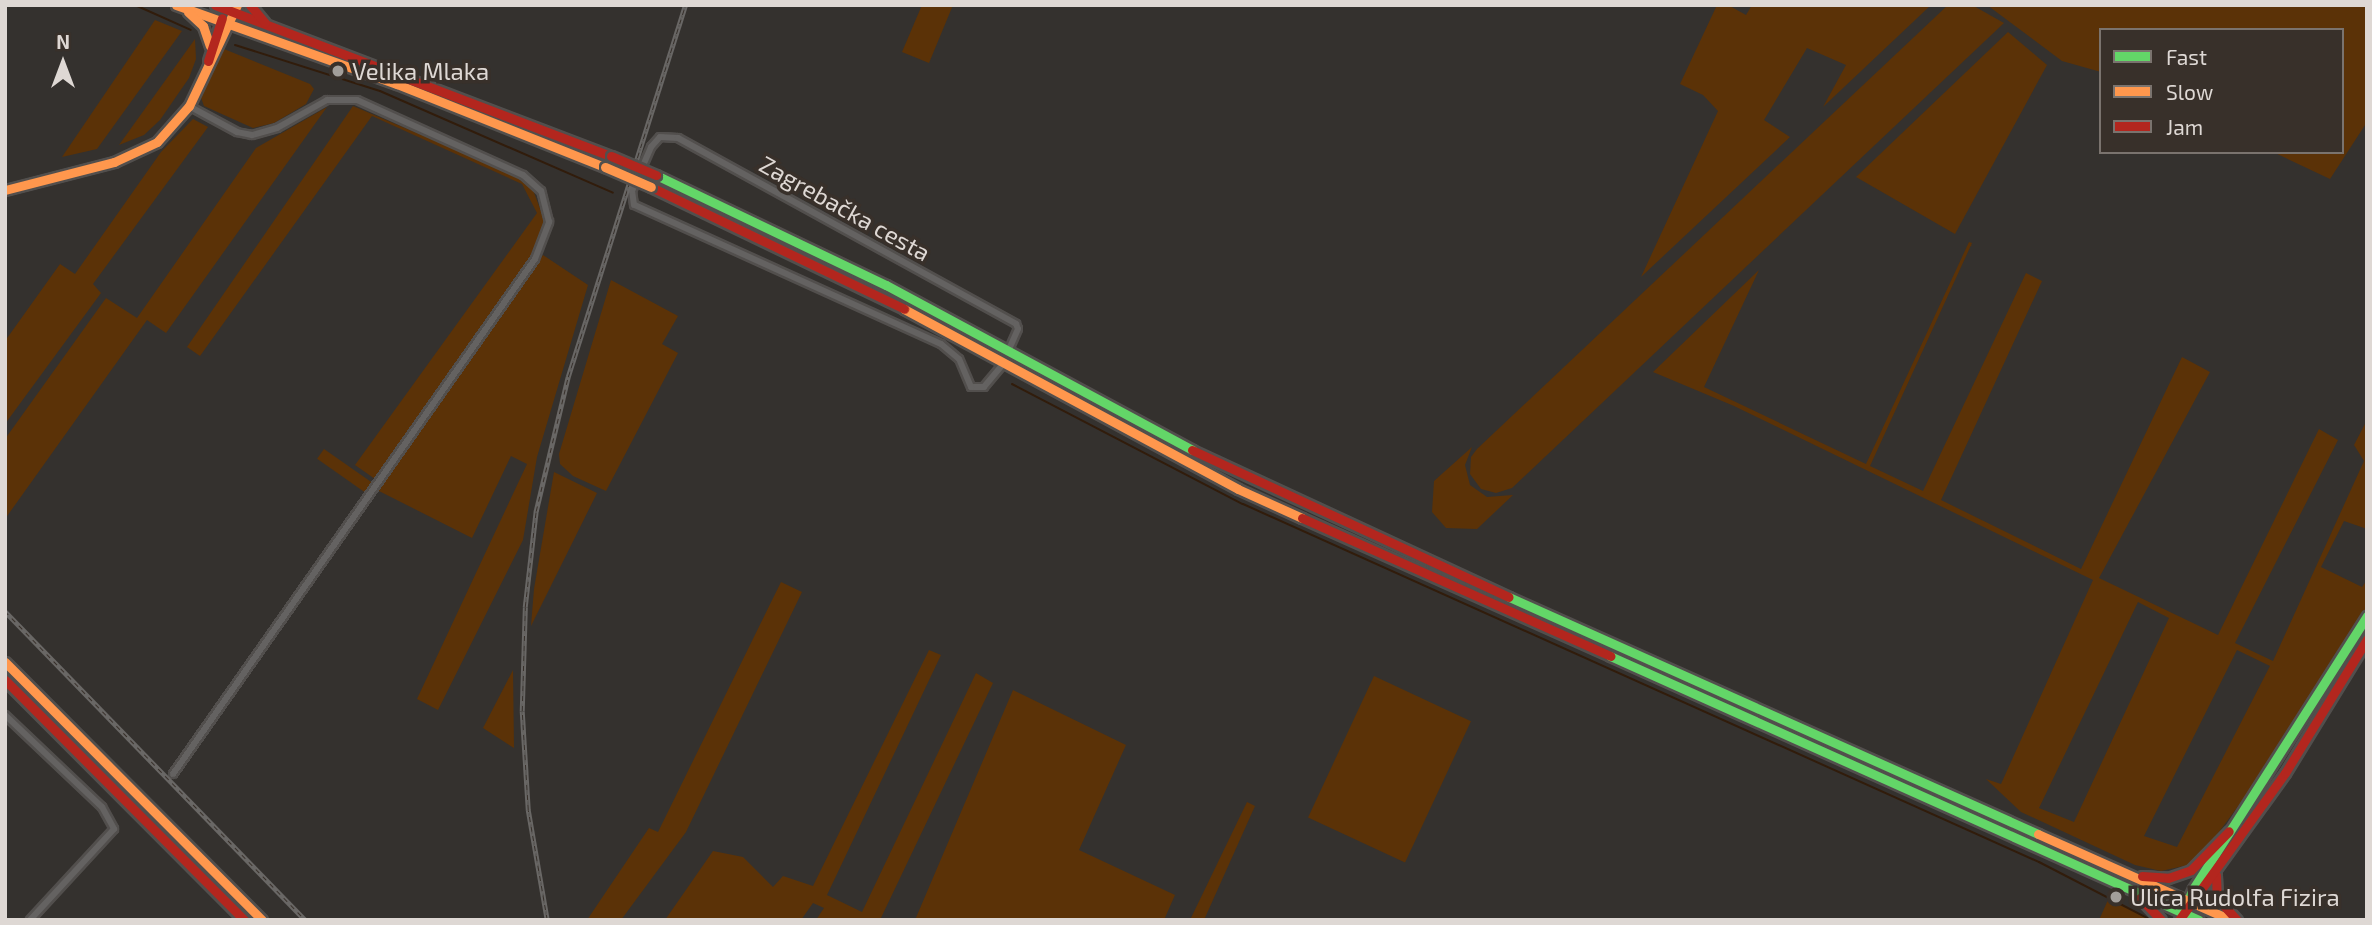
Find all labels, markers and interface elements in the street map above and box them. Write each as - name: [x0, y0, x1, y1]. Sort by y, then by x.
- north arrow: [28, 28, 98, 98]
- legend: [2099, 28, 2344, 154]
- text: N: [56, 30, 70, 53]
- text: Fast: [2166, 44, 2207, 69]
- place label: Velika Mlaka: [352, 57, 489, 85]
- marker: Velika Mlaka: [330, 63, 346, 79]
- text: Slow: [2166, 79, 2213, 104]
- text: Jam: [2166, 114, 2203, 139]
- street label: Zagrebačka cesta: [755, 149, 935, 267]
- place label: Ulica Rudolfa Fizira: [2130, 883, 2340, 911]
- marker: Ulica Rudolfa Fizira: [2108, 889, 2124, 905]

